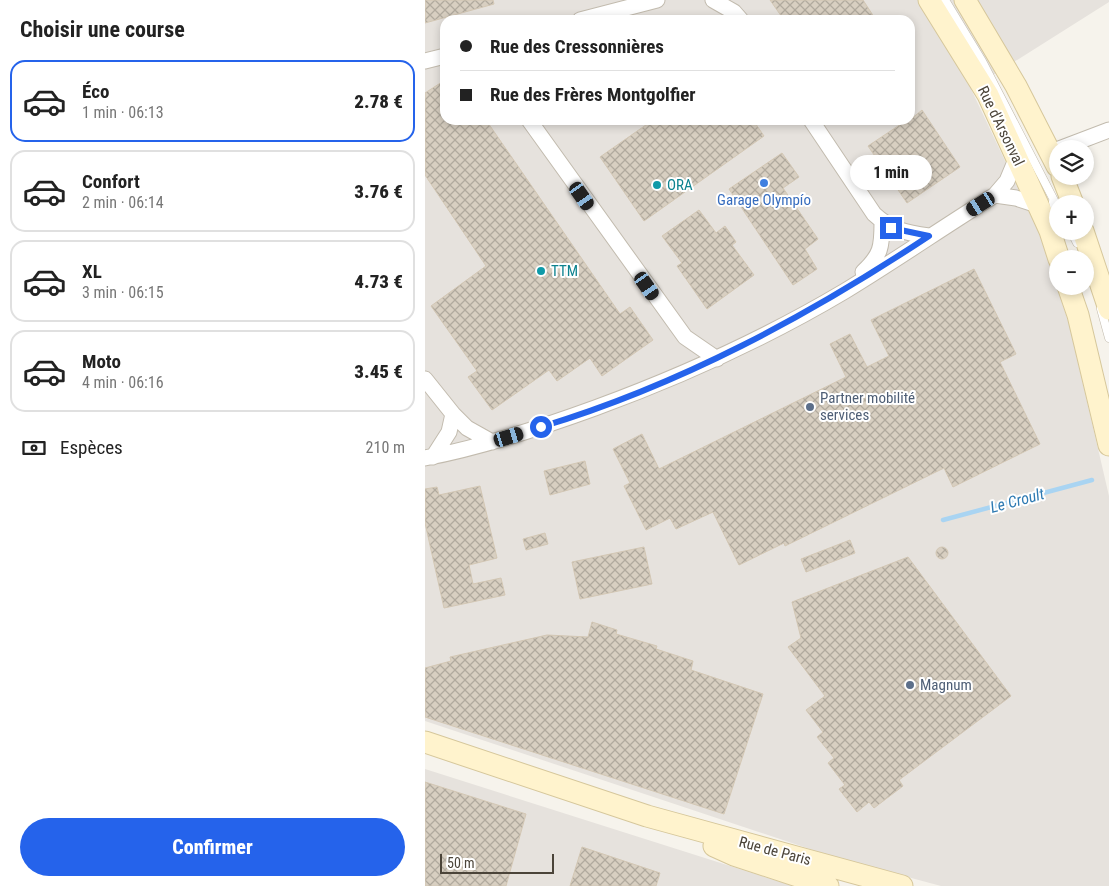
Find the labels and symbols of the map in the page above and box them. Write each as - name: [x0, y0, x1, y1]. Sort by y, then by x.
- street label: Rue d'Arsonval: [974, 83, 1028, 169]
- callout: 1 min: [850, 156, 932, 190]
- place label: ORA: [667, 176, 693, 194]
- marker: Garage Olympío: [758, 177, 770, 189]
- car: [567, 179, 596, 213]
- marker: ORA: [651, 179, 663, 191]
- car: [964, 190, 997, 218]
- place label: Garage Olympío: [717, 191, 811, 209]
- route end: [880, 217, 902, 239]
- place label: TTM: [551, 262, 578, 280]
- marker: TTM: [535, 265, 547, 277]
- car: [632, 269, 661, 303]
- place label: Partner mobilité services: [820, 389, 915, 424]
- marker: Partner mobilité services: [804, 401, 816, 413]
- route start: [530, 416, 552, 438]
- car: [492, 425, 525, 449]
- water label: Le Croult: [988, 484, 1047, 517]
- place label: Magnum: [920, 676, 972, 694]
- marker: Magnum: [904, 679, 916, 691]
- street label: Rue de Paris: [737, 833, 813, 869]
- scale bar: [440, 851, 554, 874]

